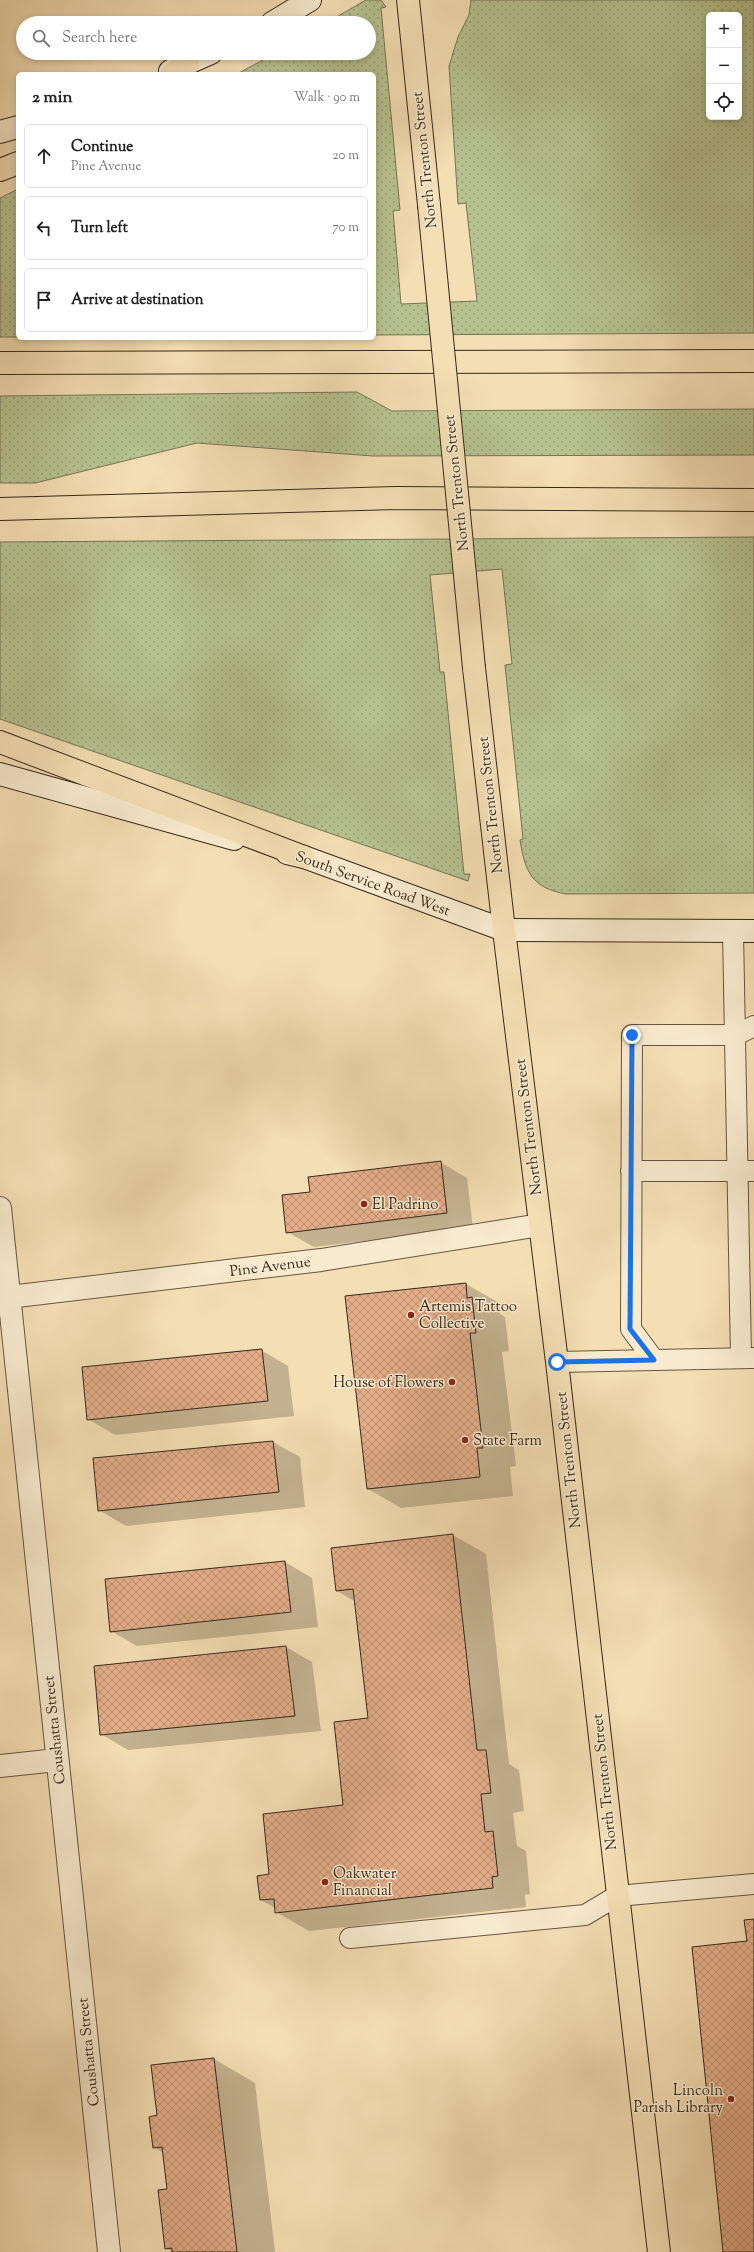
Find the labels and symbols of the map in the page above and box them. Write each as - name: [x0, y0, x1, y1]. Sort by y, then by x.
- street label: North Trenton Street: [408, 90, 443, 229]
- street label: North Trenton Street: [440, 413, 475, 552]
- street label: North Trenton Street: [474, 735, 509, 874]
- street label: South Service Road West: [292, 847, 453, 922]
- route end: [623, 1026, 641, 1044]
- street label: North Trenton Street: [511, 1057, 548, 1196]
- place label: El Padrino: [372, 1195, 439, 1216]
- marker: El Padrino: [359, 1199, 369, 1209]
- street label: Pine Avenue: [228, 1252, 312, 1283]
- place label: Artemis Tattoo Collective: [419, 1297, 517, 1335]
- marker: Artemis Tattoo Collective: [406, 1310, 416, 1320]
- route start: [548, 1353, 566, 1371]
- place label: House of Flowers: [333, 1373, 444, 1394]
- marker: House of Flowers: [447, 1377, 457, 1387]
- street label: North Trenton Street: [552, 1390, 587, 1529]
- place label: State Farm: [473, 1431, 543, 1452]
- marker: State Farm: [460, 1435, 470, 1445]
- street label: Coushatta Street: [39, 1674, 72, 1785]
- street label: North Trenton Street: [588, 1712, 623, 1851]
- place label: Oakwater Financial: [333, 1864, 397, 1902]
- marker: Oakwater Financial: [320, 1877, 330, 1887]
- street label: Coushatta Street: [73, 1996, 106, 2107]
- place label: Lincoln Parish Library: [633, 2081, 724, 2119]
- marker: Lincoln Parish Library: [726, 2094, 736, 2104]

